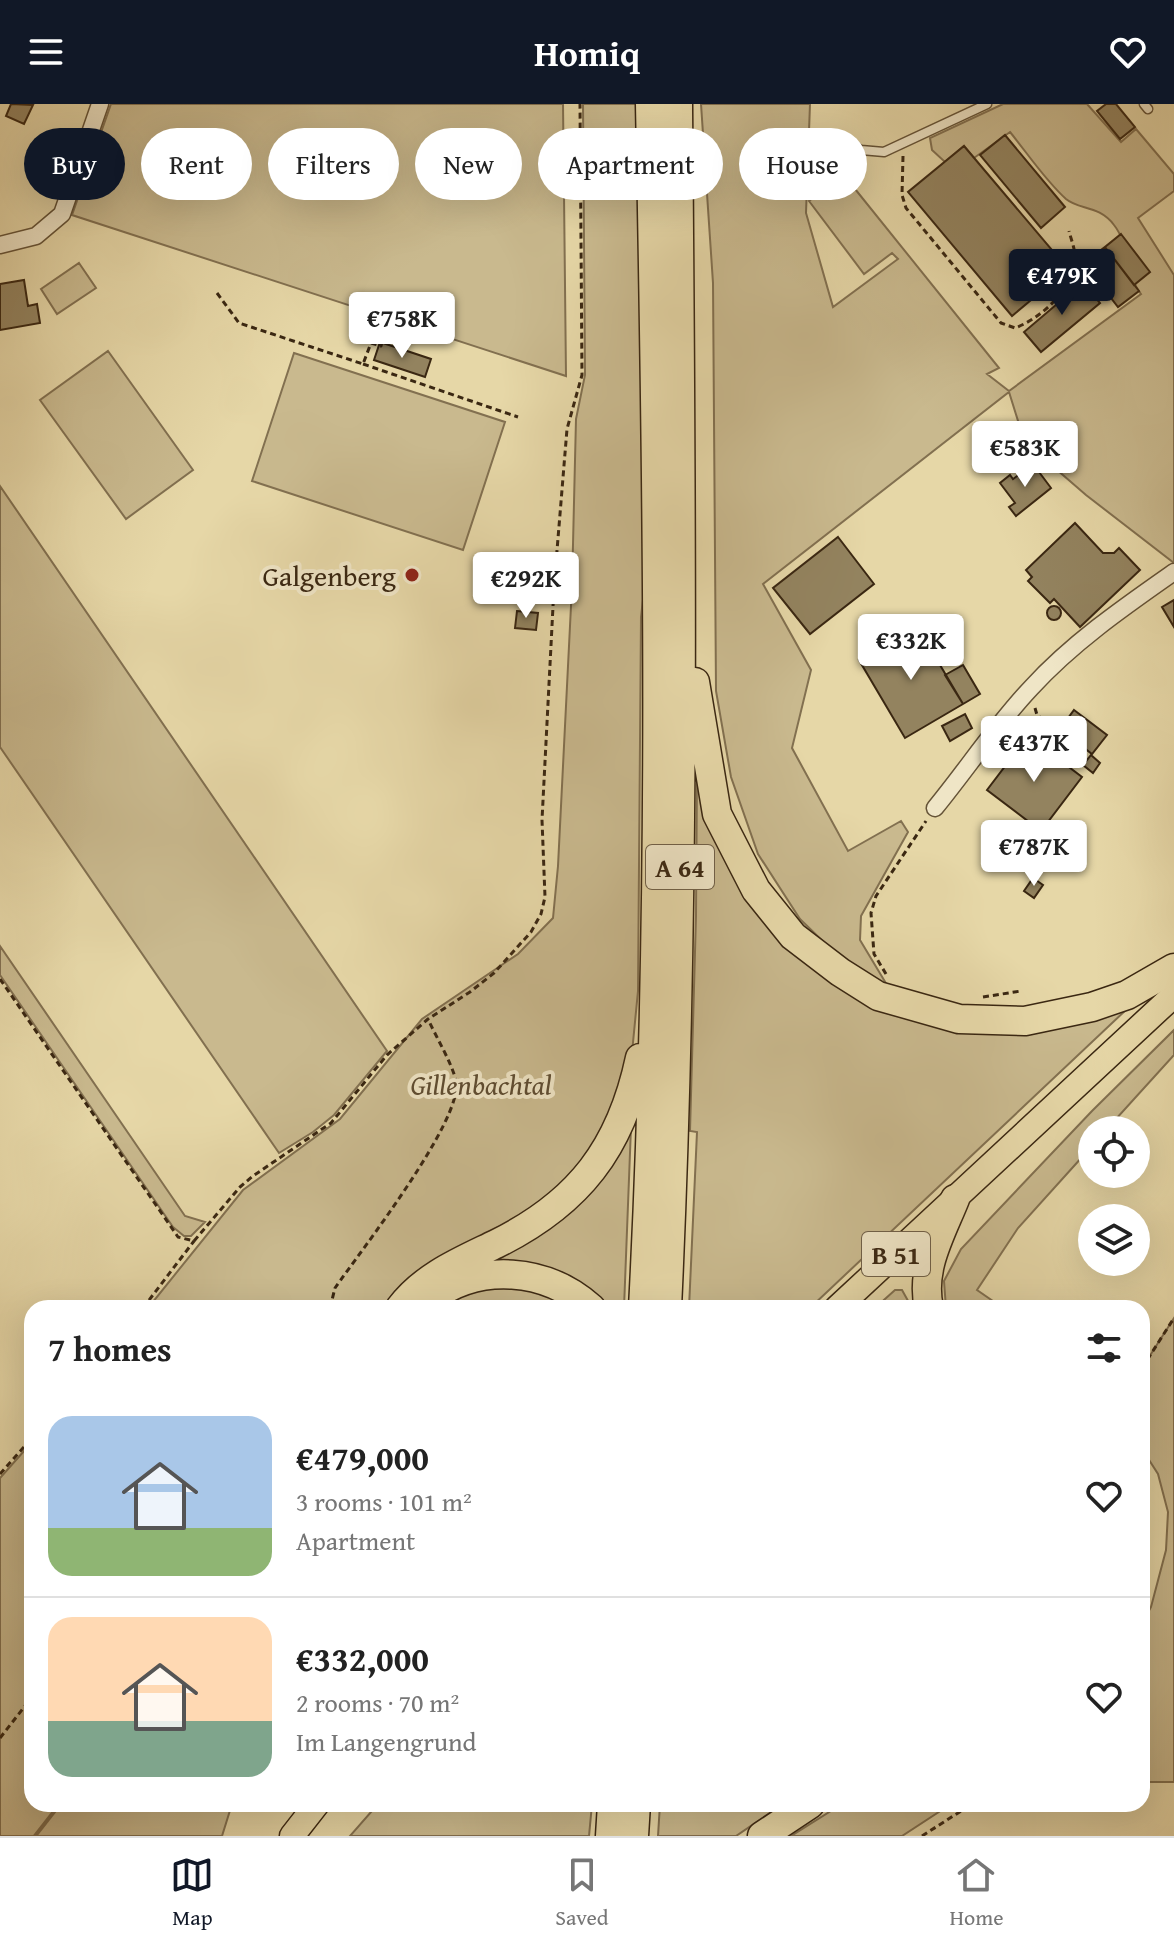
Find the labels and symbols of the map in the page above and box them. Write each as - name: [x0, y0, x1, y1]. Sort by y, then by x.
- pin: €479K: [1006, 249, 1118, 317]
- pin: €758K: [346, 292, 458, 360]
- pin: €583K: [969, 421, 1081, 489]
- pin: €292K: [470, 552, 582, 620]
- place label: Galgenberg: [263, 555, 396, 596]
- marker: Galgenberg: [403, 566, 421, 584]
- pin: €332K: [855, 614, 967, 682]
- pin: €437K: [978, 716, 1090, 784]
- pin: €787K: [978, 820, 1090, 888]
- road number: A 64: [646, 845, 714, 889]
- park label: Gillenbachtal: [410, 1064, 552, 1105]
- road number: B 51: [862, 1232, 930, 1276]

